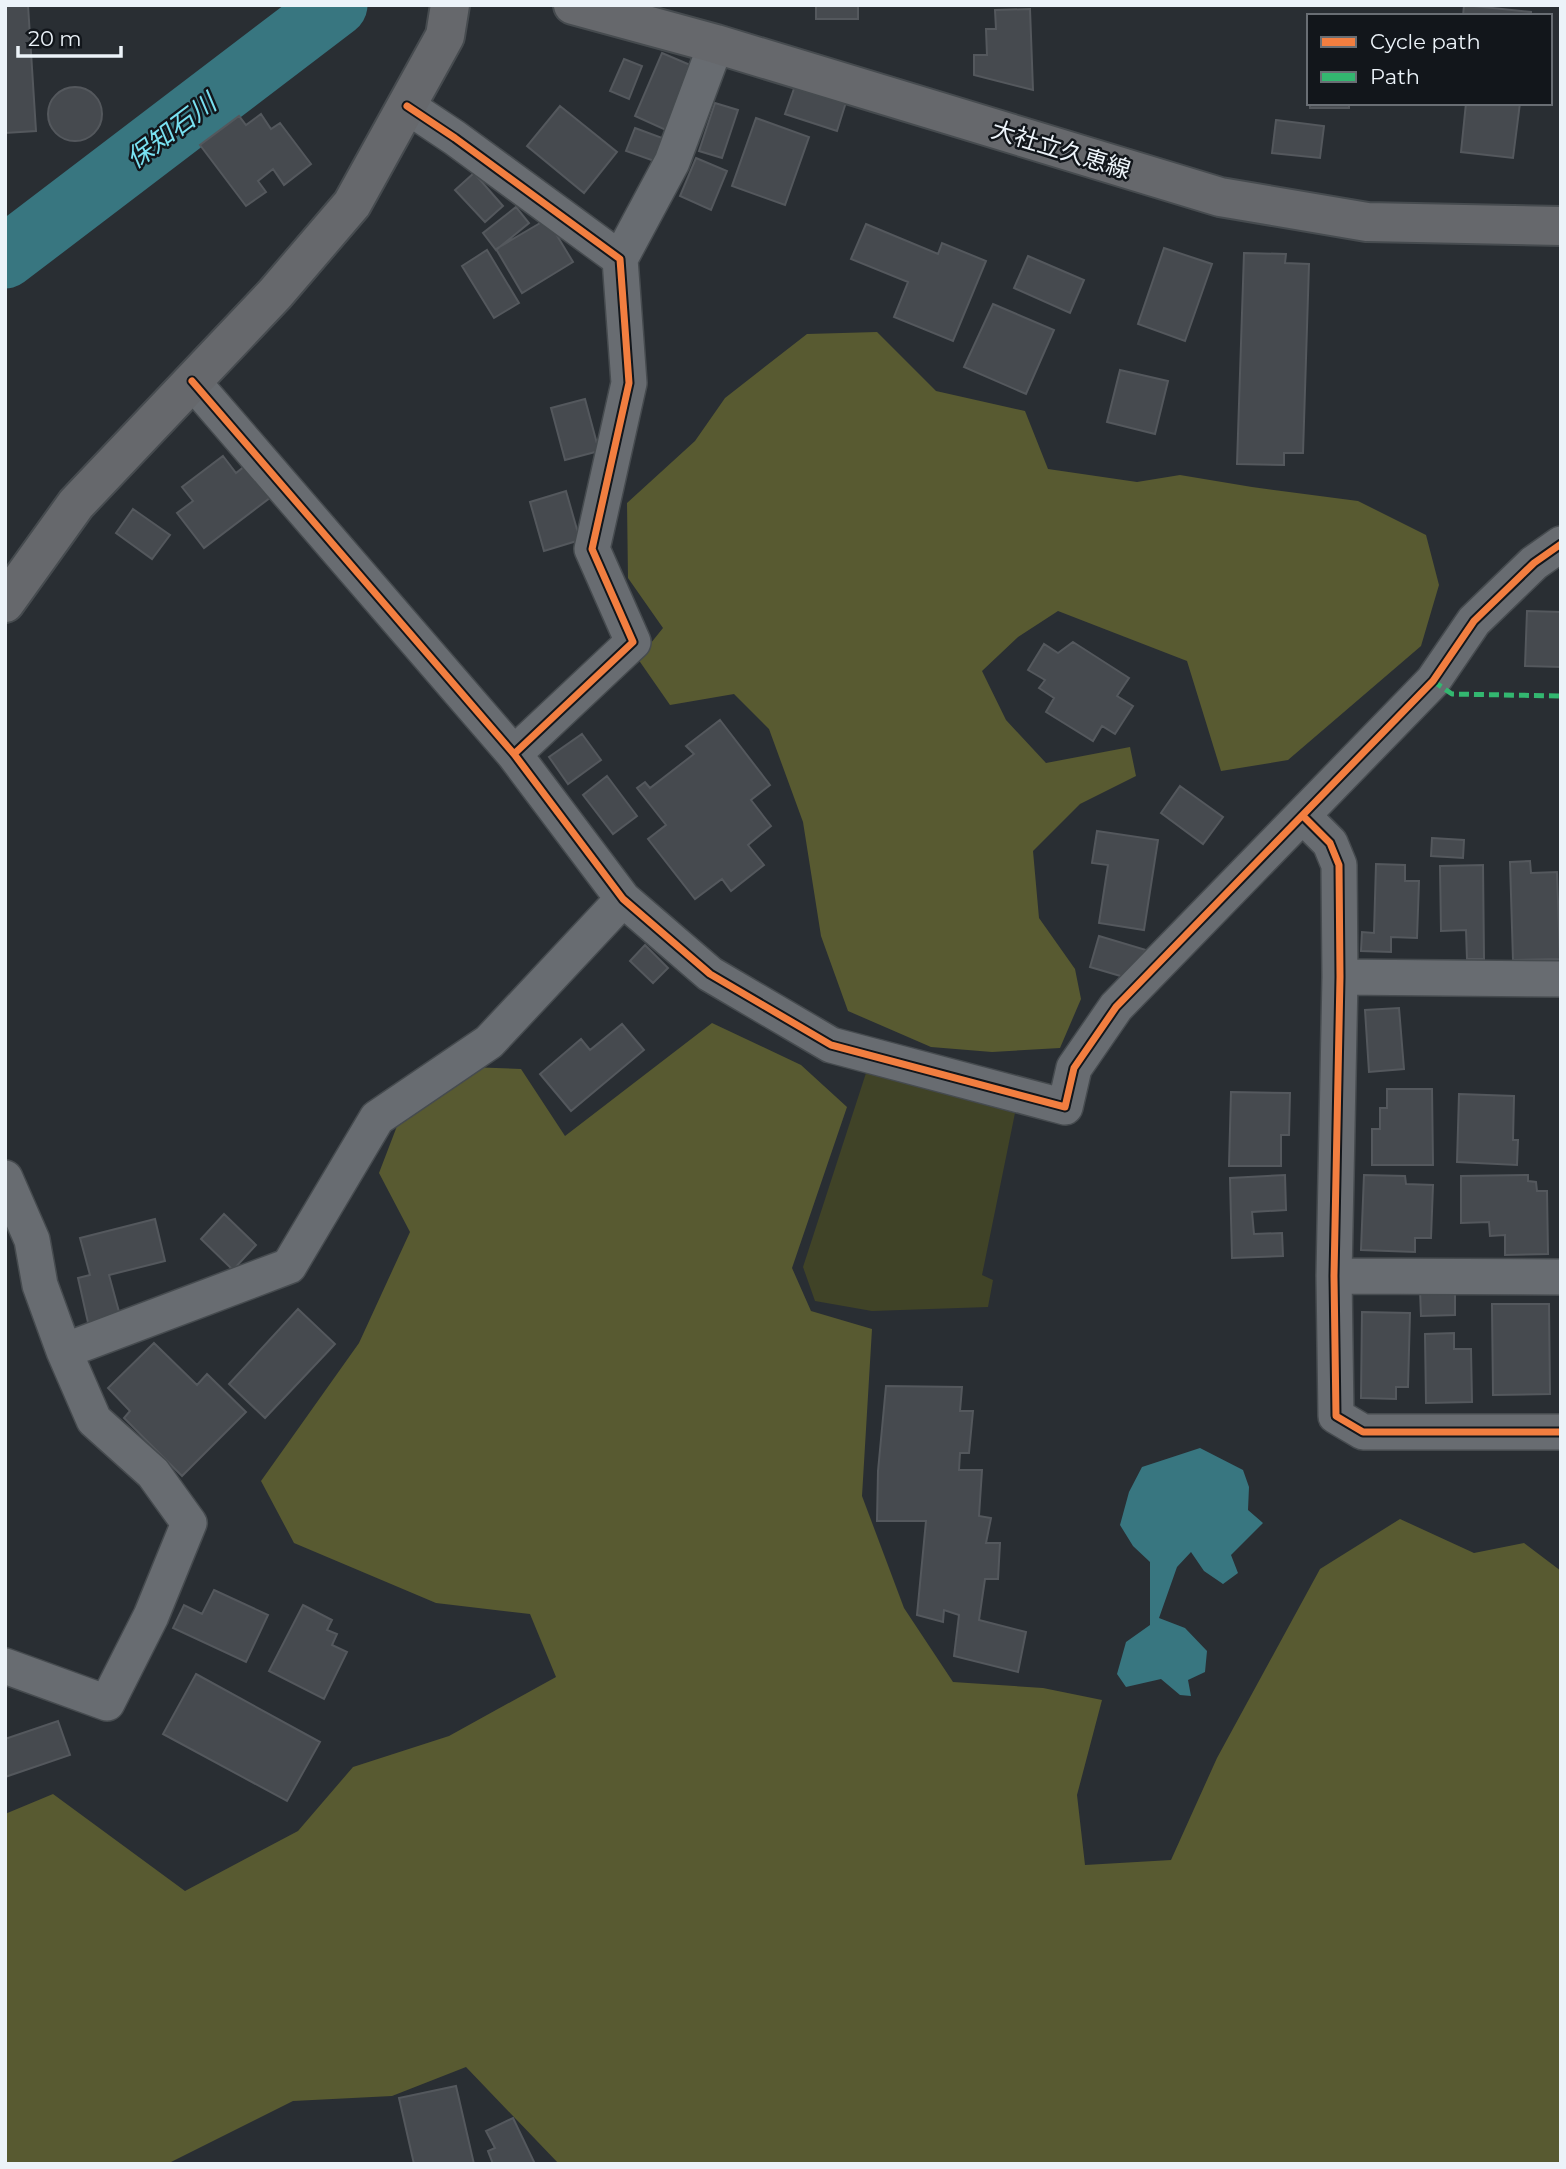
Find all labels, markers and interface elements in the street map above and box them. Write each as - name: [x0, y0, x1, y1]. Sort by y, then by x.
- scale bar: [18, 14, 121, 58]
- legend: [1307, 14, 1552, 105]
- text: 20 m: [28, 26, 82, 51]
- text: Cycle path: [1370, 29, 1481, 54]
- text: Path: [1370, 64, 1420, 89]
- water label: 保知石川: [120, 85, 225, 175]
- street label: 大社立久恵線: [988, 115, 1134, 184]

